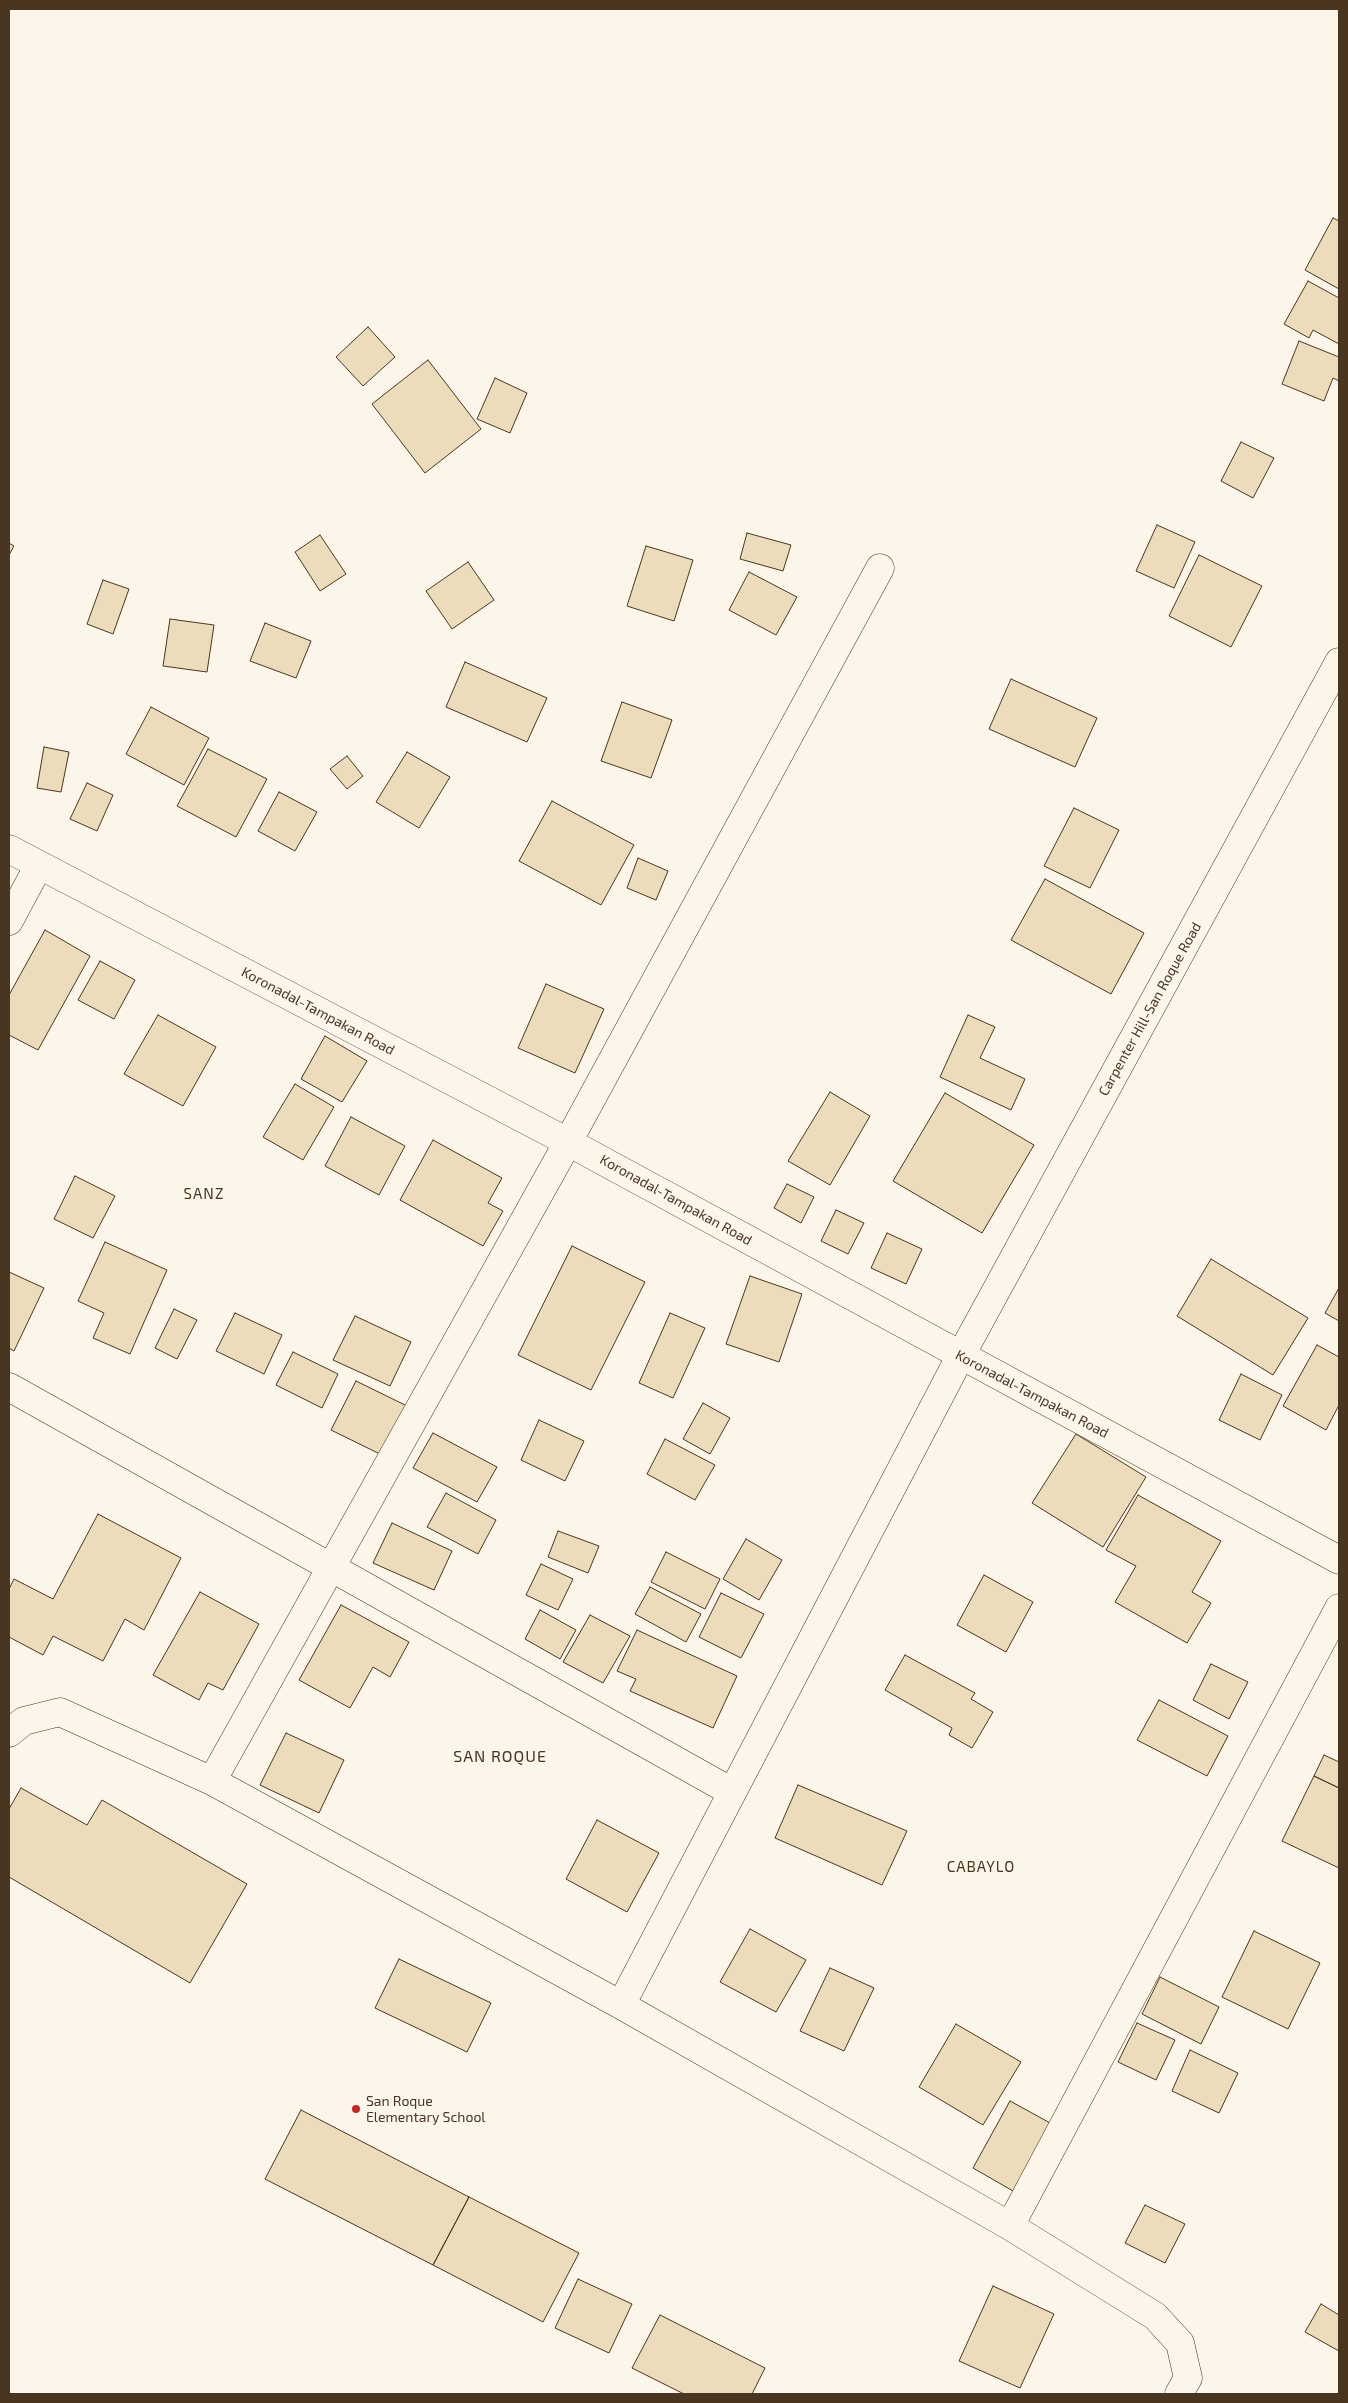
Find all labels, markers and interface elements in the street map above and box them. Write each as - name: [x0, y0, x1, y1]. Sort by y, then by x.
- street label: Carpenter Hill-San Roque Road: [1095, 919, 1205, 1099]
- street label: Koronadal-Tampakan Road: [238, 963, 398, 1059]
- street label: Koronadal-Tampakan Road: [597, 1151, 755, 1249]
- district label: SANZ: [183, 1185, 225, 1203]
- street label: Koronadal-Tampakan Road: [952, 1346, 1112, 1442]
- district label: SAN ROQUE: [452, 1747, 548, 1767]
- district label: CABAYLO: [946, 1858, 1016, 1876]
- place label: San Roque Elementary School: [366, 2093, 485, 2126]
- marker: San Roque Elementary School: [350, 2103, 362, 2115]

